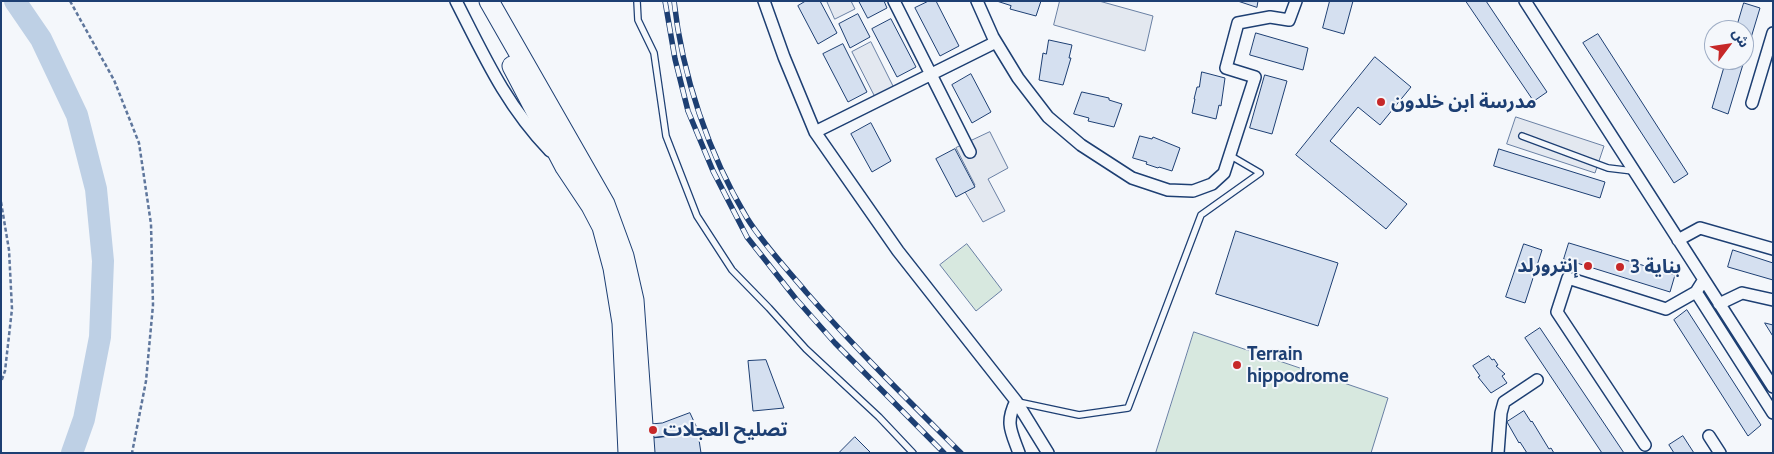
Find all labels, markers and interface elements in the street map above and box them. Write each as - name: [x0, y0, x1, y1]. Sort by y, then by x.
- north arrow: [1704, 20, 1754, 70]
- text: ش: [1728, 25, 1754, 51]
- place label: مدرسة ابن خلدون: [1391, 91, 1537, 113]
- marker: مدرسة ابن خلدون: [1375, 96, 1387, 108]
- place label: إنترورلد: [1517, 255, 1578, 277]
- place label: بناية 3: [1630, 256, 1681, 278]
- marker: إنترورلد: [1582, 260, 1594, 272]
- marker: بناية 3: [1614, 261, 1626, 273]
- place label: Terrain hippodrome: [1247, 343, 1349, 387]
- marker: Terrain hippodrome: [1231, 359, 1243, 371]
- place label: تصليح العجلات: [663, 419, 788, 441]
- marker: تصليح العجلات: [647, 424, 659, 436]

